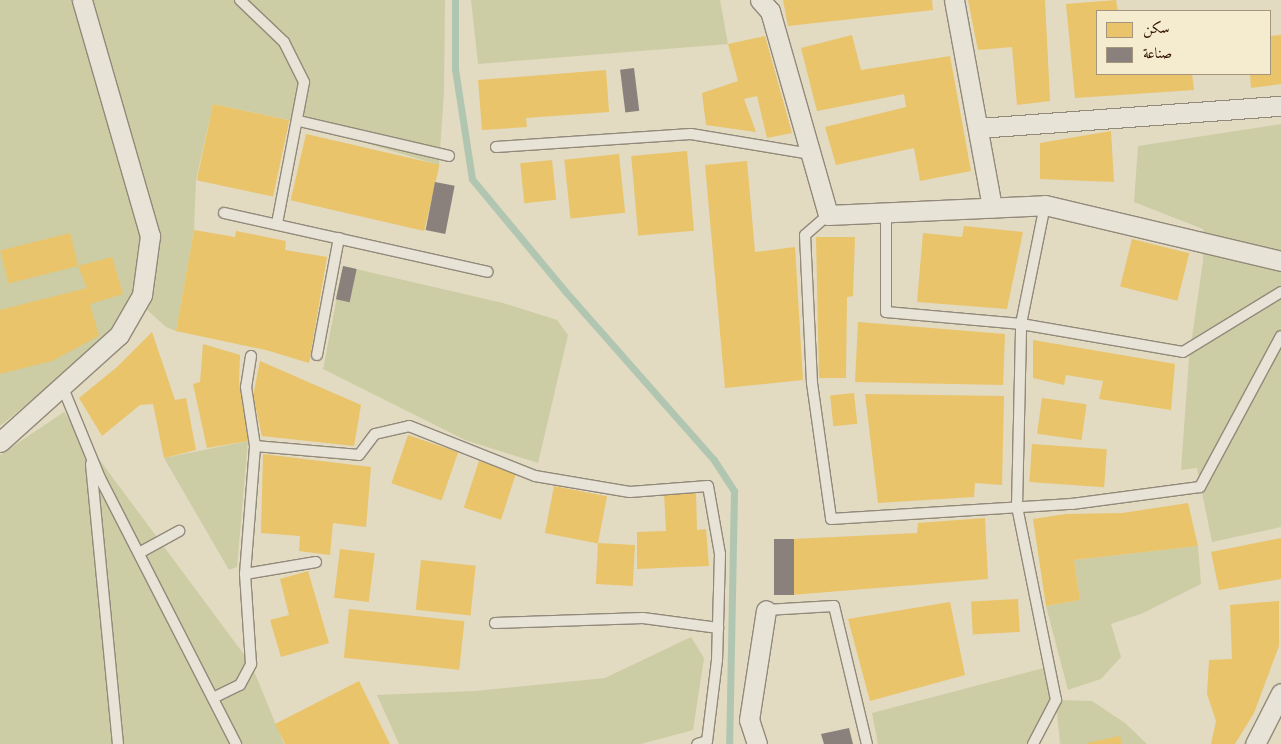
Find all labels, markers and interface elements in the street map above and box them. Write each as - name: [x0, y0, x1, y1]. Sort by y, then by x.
- legend: [1096, 10, 1271, 75]
- text: سكن: [1143, 17, 1170, 38]
- text: صناعة: [1143, 42, 1172, 63]

